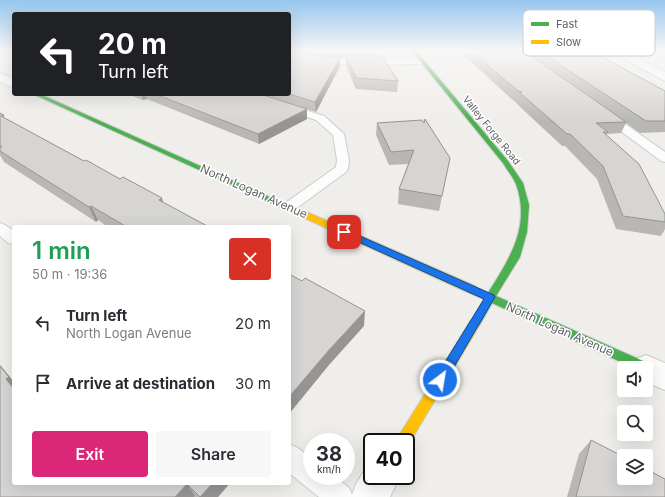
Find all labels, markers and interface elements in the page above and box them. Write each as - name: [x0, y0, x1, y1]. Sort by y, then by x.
- legend: [523, 10, 655, 56]
- text: Fast: [556, 17, 578, 31]
- text: 20 m: [98, 27, 167, 61]
- icon: left: [32, 28, 84, 80]
- text: Slow: [556, 35, 581, 49]
- text: Turn left: [98, 61, 168, 82]
- street label: Valley Forge Road: [461, 93, 523, 167]
- street label: North Logan Avenue: [198, 161, 310, 221]
- pin: [327, 215, 361, 249]
- icon: arrive: [333, 221, 355, 243]
- text: 1 min: [32, 236, 91, 265]
- button: close: [229, 238, 271, 280]
- text: 50 m · 19:36: [32, 266, 107, 282]
- street label: North Logan Avenue: [504, 299, 616, 359]
- text: Turn left: [66, 306, 127, 325]
- icon: left: [32, 312, 54, 334]
- text: 20 m: [235, 314, 271, 333]
- text: North Logan Avenue: [66, 325, 192, 341]
- position arrow: [419, 359, 461, 401]
- map controls: [617, 361, 653, 485]
- button: sound: [617, 361, 653, 397]
- icon: arrive: [32, 372, 54, 394]
- text: Arrive at destination: [66, 374, 215, 393]
- text: 30 m: [235, 374, 271, 393]
- button: search: [617, 405, 653, 441]
- button: Exit: [32, 431, 148, 477]
- button: Share: [156, 431, 271, 477]
- speed limit sign: 40: [363, 433, 415, 485]
- text: 38: [316, 442, 342, 466]
- button: layers: [617, 449, 653, 485]
- text: km/h: [317, 463, 341, 475]

